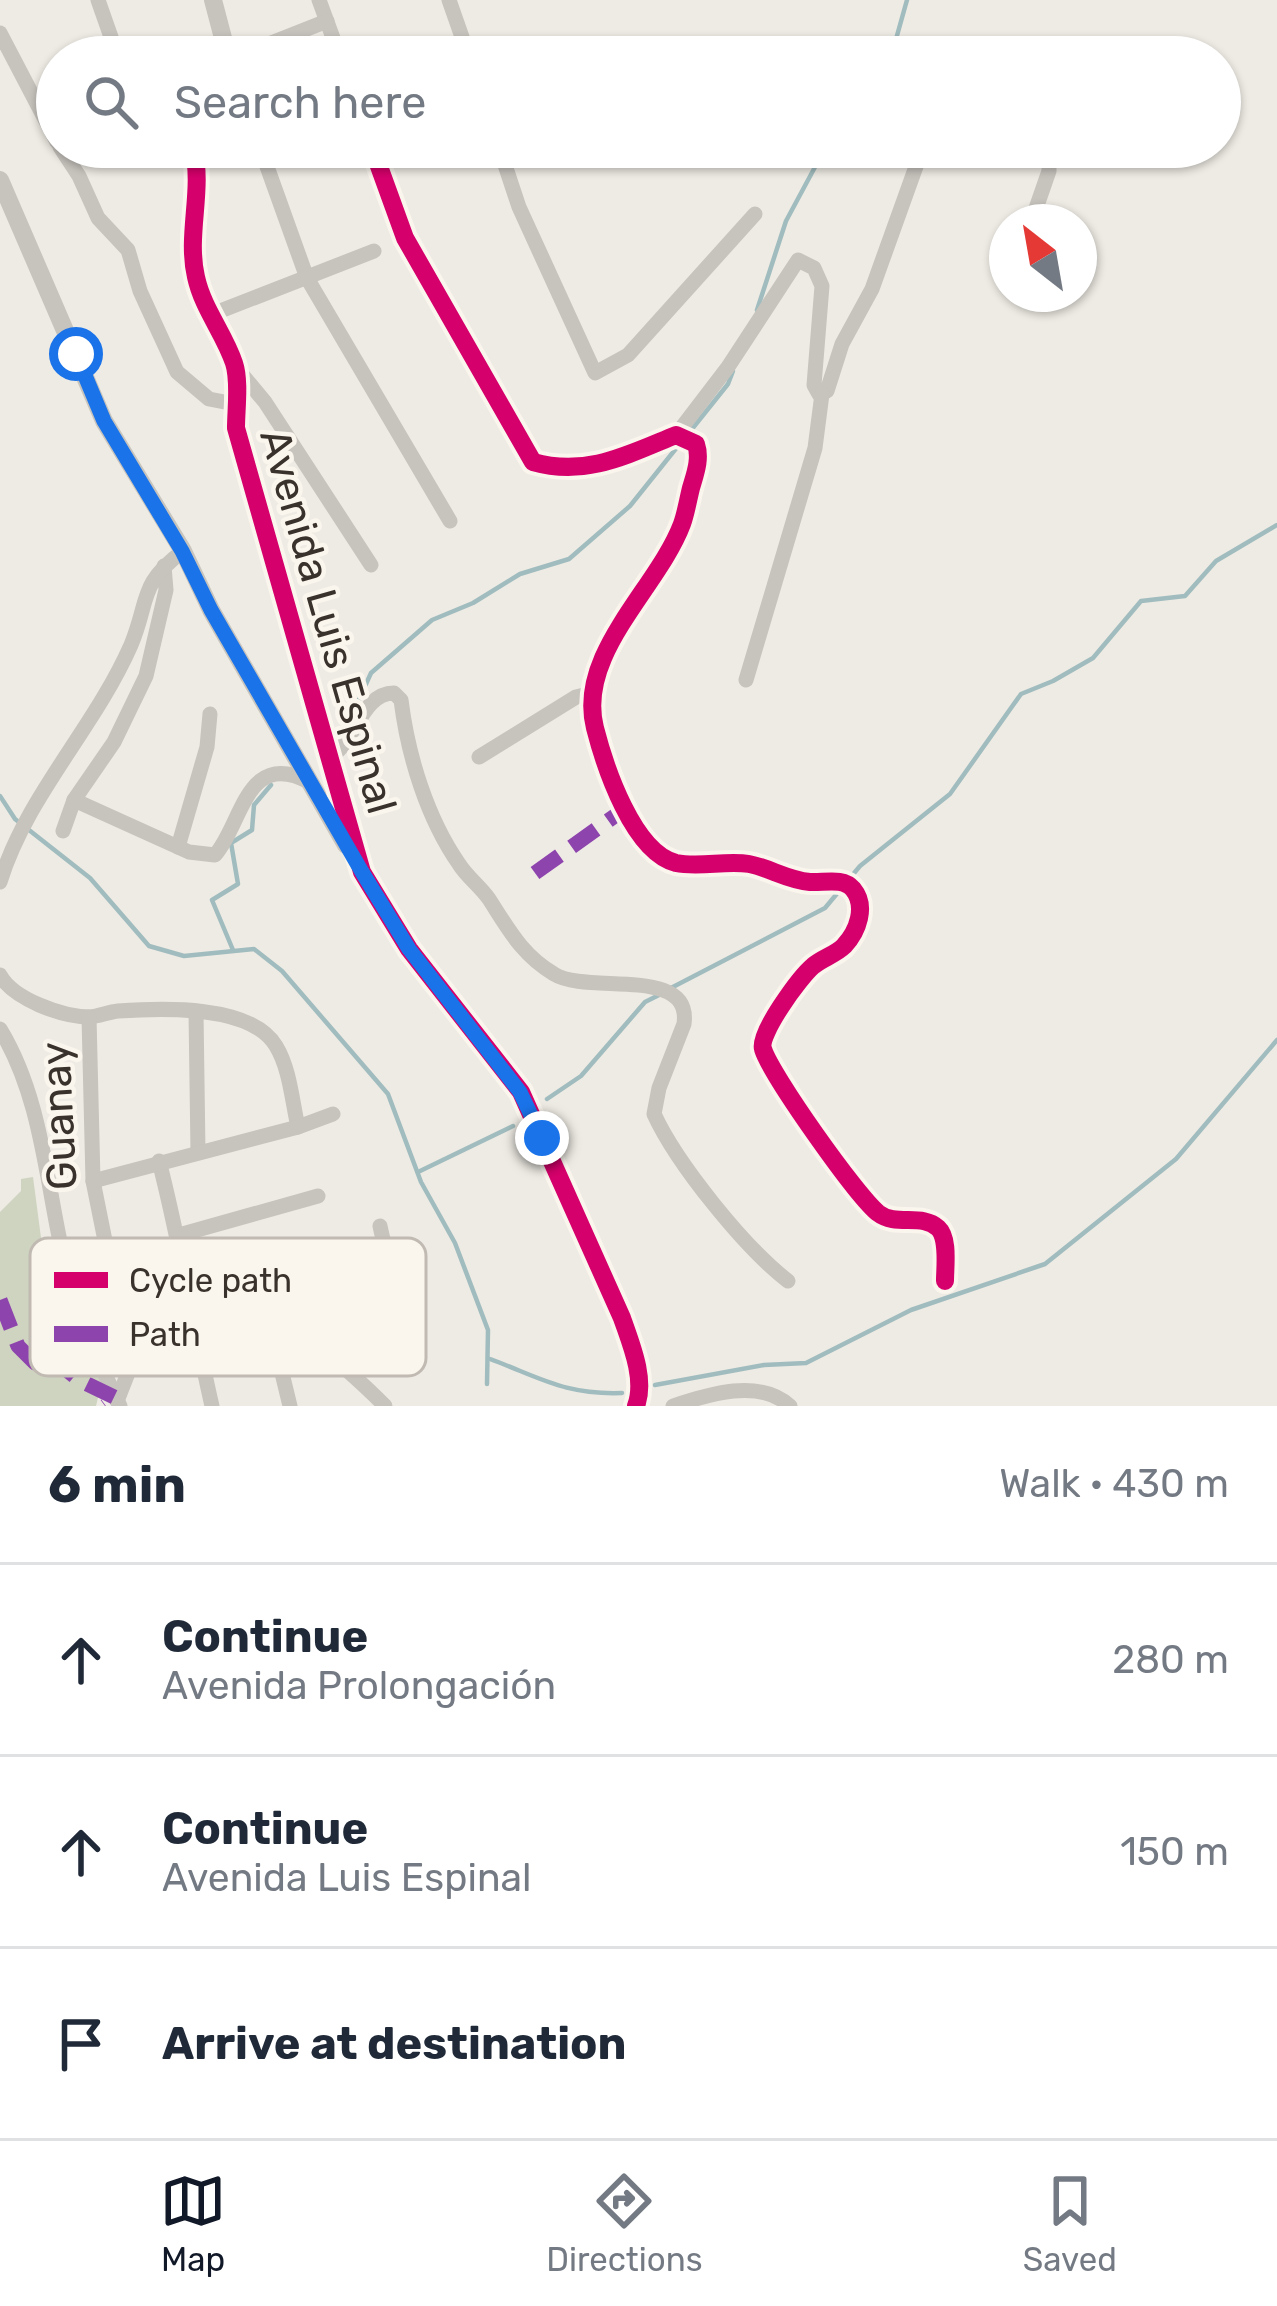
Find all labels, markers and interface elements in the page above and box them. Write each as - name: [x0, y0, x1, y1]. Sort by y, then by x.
- search box: [36, 36, 1241, 168]
- icon: search: [78, 69, 144, 135]
- text: Search here: [174, 76, 426, 129]
- north arrow: [989, 204, 1097, 312]
- route start: [49, 327, 103, 381]
- street label: Avenida Luis Espinal: [249, 423, 407, 819]
- street label: Guanay: [30, 1041, 88, 1191]
- route end: [515, 1111, 569, 1165]
- legend: [30, 1238, 426, 1376]
- text: Cycle path: [129, 1261, 292, 1300]
- text: Path: [129, 1315, 201, 1354]
- text: 6 min: [48, 1454, 186, 1515]
- text: Walk · 430 m: [999, 1461, 1229, 1507]
- text: Continue: [162, 1610, 368, 1663]
- icon: ahead: [48, 1627, 114, 1693]
- text: 280 m: [1112, 1637, 1229, 1683]
- text: Avenida Prolongación: [162, 1663, 556, 1709]
- text: Continue: [162, 1802, 368, 1855]
- icon: ahead: [48, 1819, 114, 1885]
- text: 150 m: [1120, 1829, 1229, 1875]
- text: Avenida Luis Espinal: [162, 1855, 532, 1901]
- icon: arrive: [48, 2011, 114, 2077]
- text: Arrive at destination: [162, 2017, 627, 2070]
- tab: Map: [160, 2168, 226, 2279]
- tab: Directions: [546, 2168, 703, 2279]
- tab: Saved: [1023, 2168, 1117, 2279]

